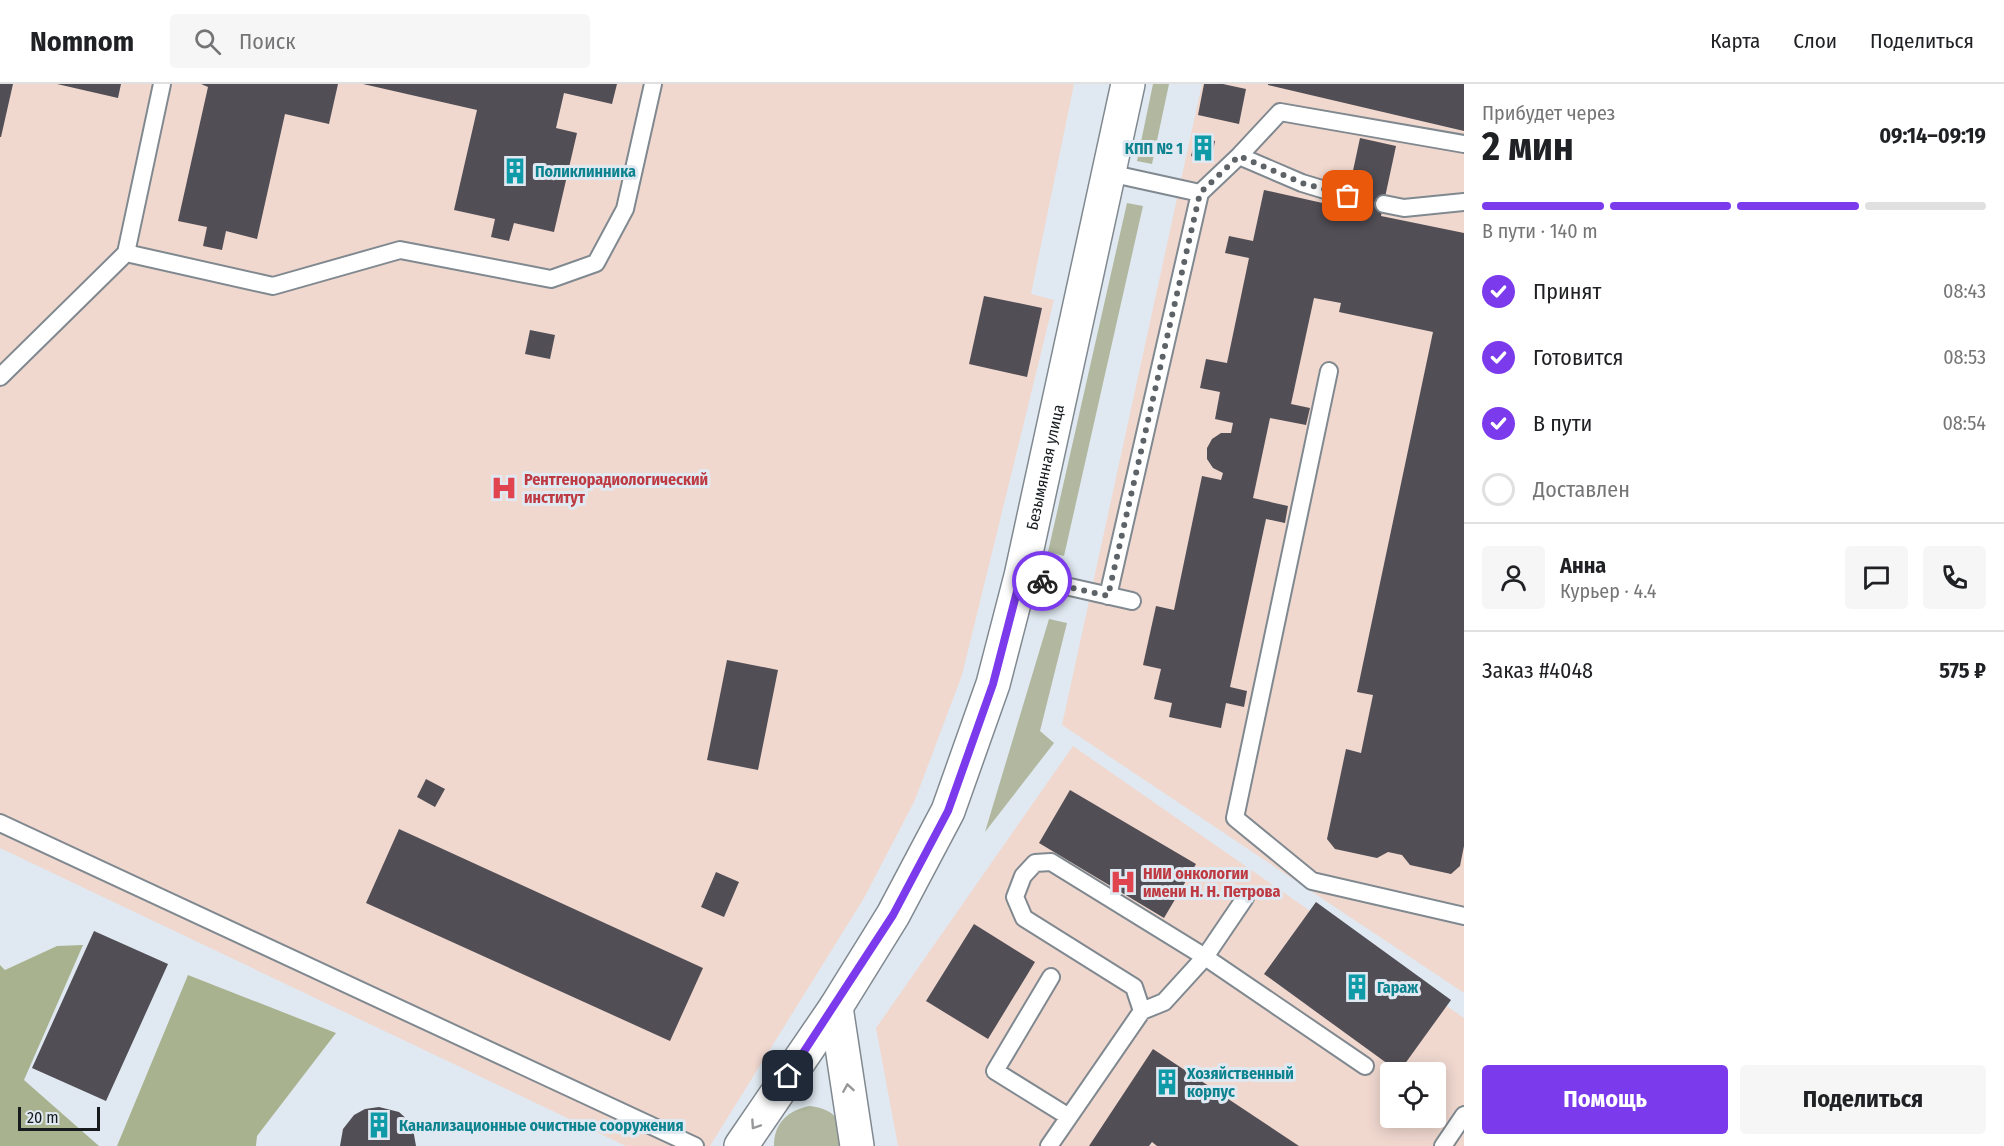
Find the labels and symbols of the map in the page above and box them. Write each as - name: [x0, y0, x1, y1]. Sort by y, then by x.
- building icon: КПП № 1: [1188, 133, 1218, 163]
- place label: КПП № 1: [1125, 139, 1183, 158]
- building icon: Поликлинника: [500, 156, 530, 186]
- place label: Поликлинника: [535, 162, 636, 181]
- pin: [1322, 170, 1373, 221]
- street label: Безымянная улица: [1022, 402, 1068, 532]
- place label: Рентгенорадиологический институт: [524, 470, 708, 507]
- hospital icon: Рентгенорадиологический институт: [489, 473, 519, 503]
- courier: [1012, 551, 1072, 611]
- place label: НИИ онкологии имени Н. Н. Петрова: [1143, 864, 1281, 901]
- hospital icon: НИИ онкологии имени Н. Н. Петрова: [1108, 867, 1138, 897]
- building icon: Гараж: [1342, 972, 1372, 1002]
- place label: Гараж: [1377, 978, 1418, 997]
- pin: [762, 1050, 813, 1101]
- place label: Хозяйственный корпус: [1186, 1064, 1294, 1101]
- building icon: Хозяйственный корпус: [1152, 1067, 1182, 1097]
- one-way arrow: [843, 1084, 855, 1093]
- scale bar: [18, 1104, 100, 1132]
- building icon: Канализационные очистные сооружения: [364, 1110, 394, 1140]
- place label: Канализационные очистные сооружения: [399, 1116, 684, 1135]
- one-way arrow: [751, 1118, 762, 1129]

